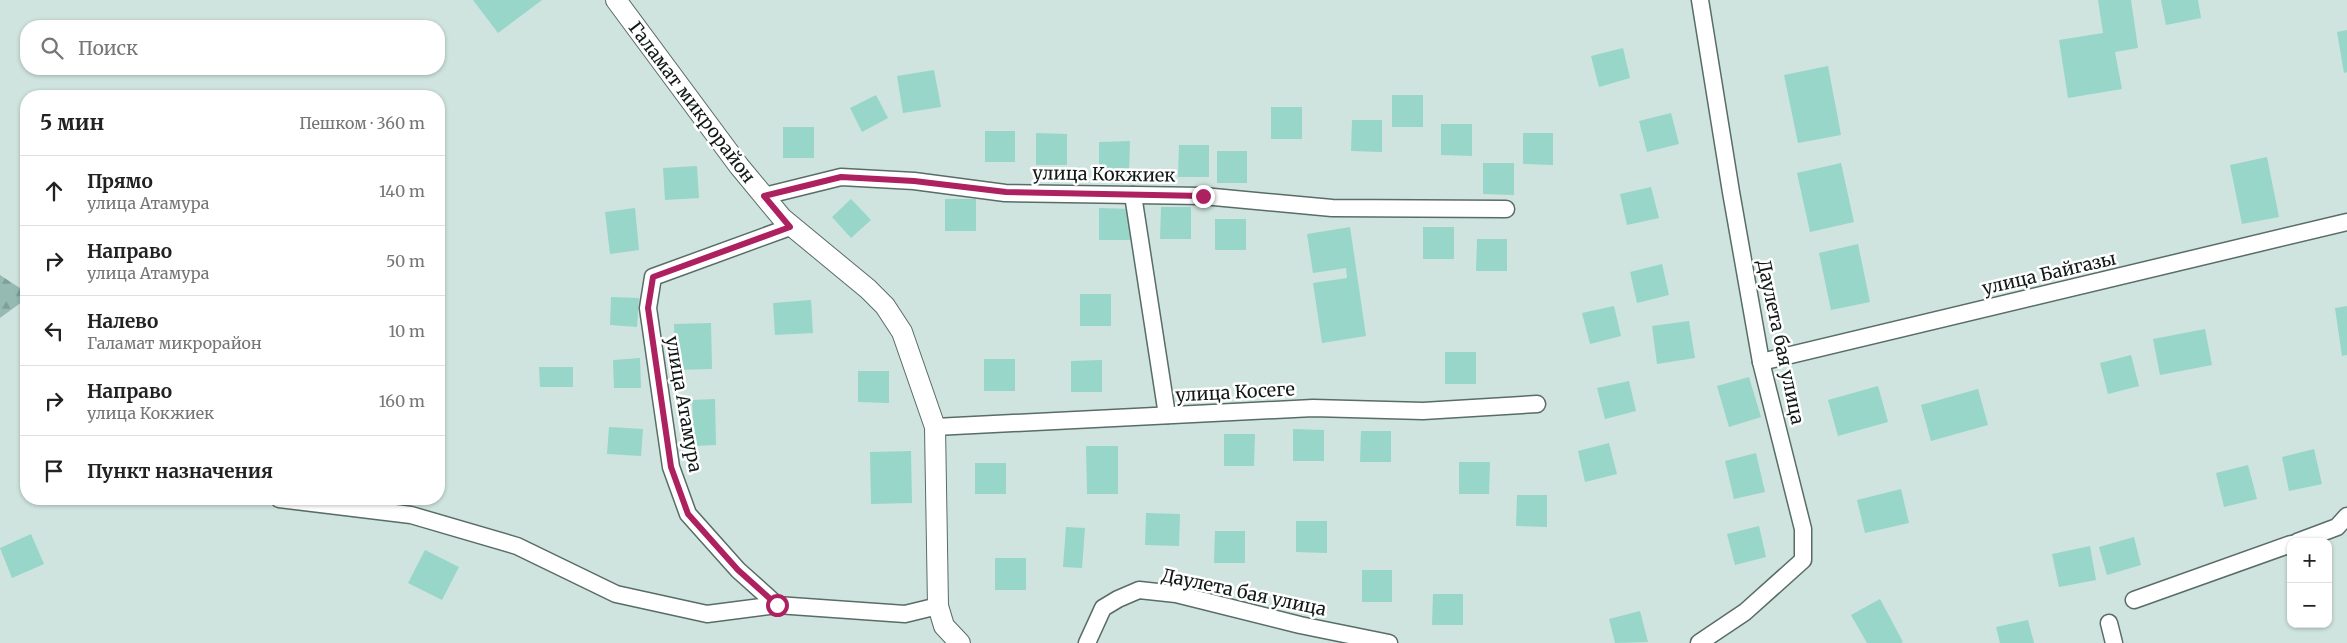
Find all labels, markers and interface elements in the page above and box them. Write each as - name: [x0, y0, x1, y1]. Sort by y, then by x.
- street label: Галамат микрорайон: [624, 17, 760, 187]
- search box: [20, 20, 445, 75]
- icon: search: [38, 34, 66, 62]
- text: Поиск: [78, 36, 138, 60]
- text: 5 мин: [40, 109, 104, 136]
- text: Пешком · 360 m: [299, 113, 425, 133]
- street label: улица Кокжиек: [1032, 161, 1176, 187]
- text: Прямо: [87, 169, 153, 193]
- icon: ahead: [40, 177, 68, 205]
- text: 140 m: [379, 181, 425, 201]
- route end: [1192, 185, 1215, 208]
- text: улица Атамура: [87, 193, 209, 213]
- text: Направо: [87, 239, 172, 263]
- street label: улица Байгазы: [1980, 246, 2118, 300]
- icon: right: [40, 247, 68, 275]
- text: 50 m: [386, 251, 425, 271]
- street label: Даулета бая улица: [1752, 258, 1810, 427]
- text: улица Атамура: [87, 263, 209, 283]
- text: Налево: [87, 309, 158, 333]
- icon: left: [40, 317, 68, 345]
- text: 10 m: [388, 321, 425, 341]
- text: Галамат микрорайон: [87, 333, 262, 353]
- street label: улица Атамура: [661, 334, 707, 474]
- street label: улица Косеге: [1175, 377, 1295, 407]
- text: Направо: [87, 379, 172, 403]
- icon: right: [40, 387, 68, 415]
- text: 160 m: [379, 391, 425, 411]
- text: улица Кокжиек: [87, 403, 214, 423]
- icon: arrive: [40, 457, 68, 485]
- text: Пункт назначения: [87, 459, 273, 483]
- map controls: [2287, 538, 2332, 628]
- button: +: [2287, 538, 2332, 583]
- street label: Даулета бая улица: [1160, 563, 1329, 621]
- button: −: [2287, 583, 2332, 628]
- route start: [766, 594, 789, 617]

